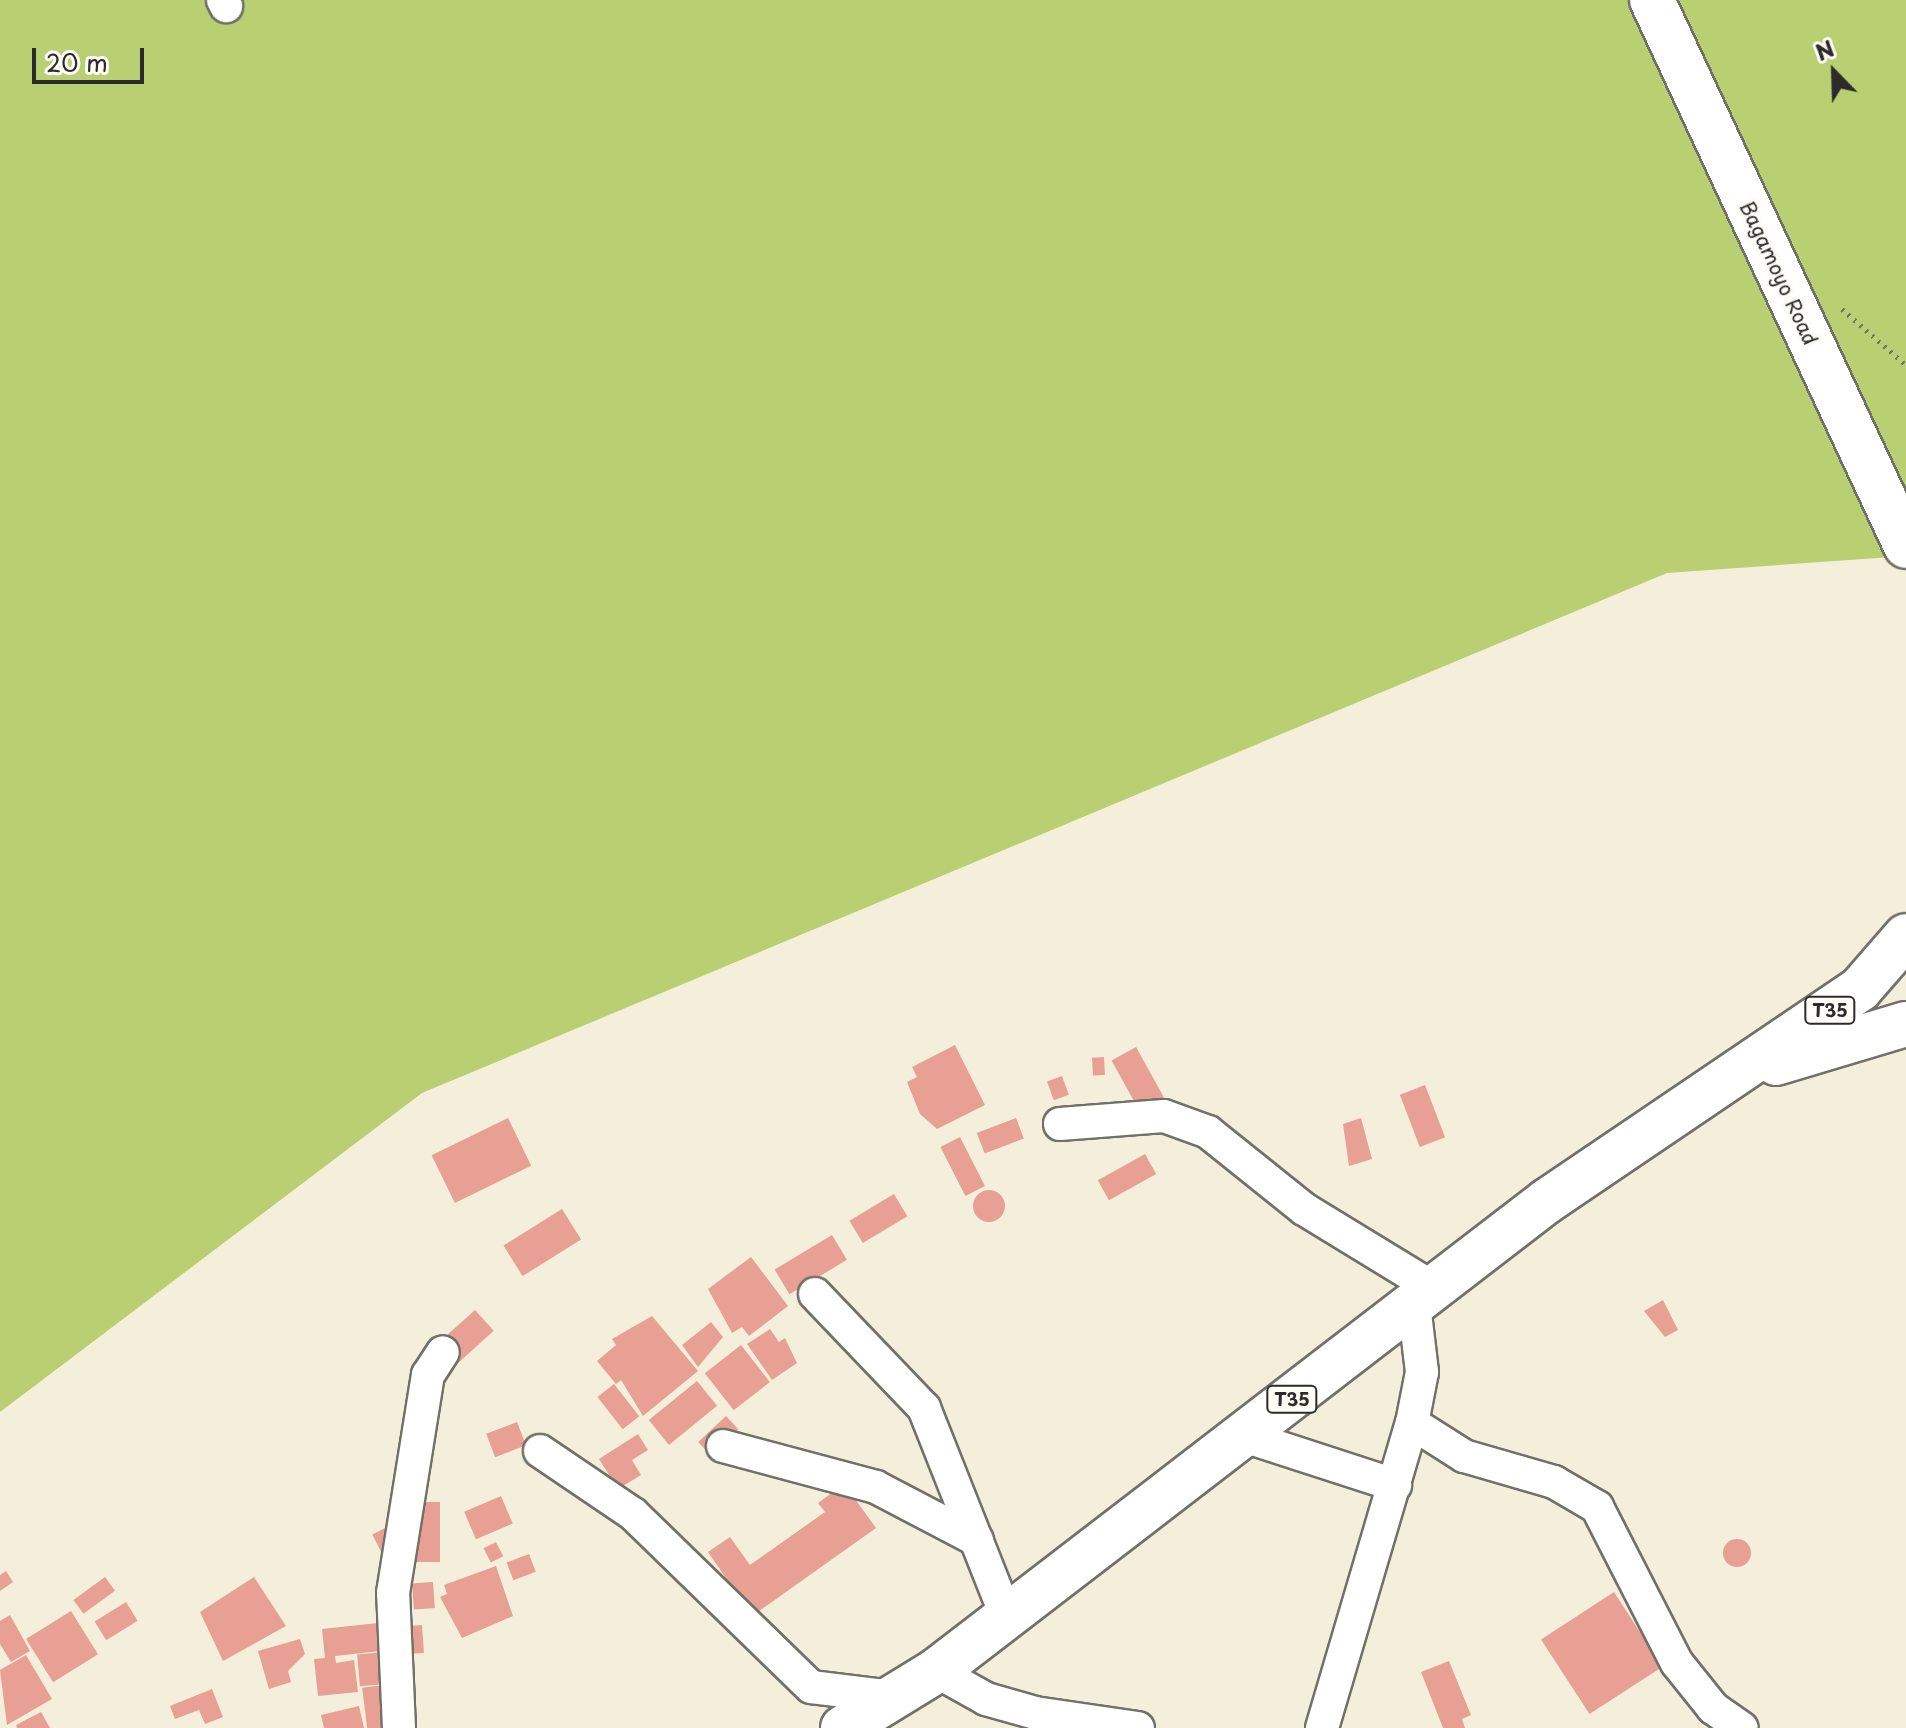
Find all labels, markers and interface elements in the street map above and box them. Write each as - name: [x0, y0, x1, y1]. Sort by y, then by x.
- text: N: [1810, 31, 1839, 68]
- scale bar: [36, 32, 148, 82]
- north arrow: [1794, 32, 1874, 112]
- text: 20 m: [46, 44, 108, 80]
- street label: Bagamoyo Road: [1735, 197, 1823, 349]
- road number: T35: [1804, 996, 1856, 1024]
- road number: T35: [1266, 1385, 1318, 1413]

